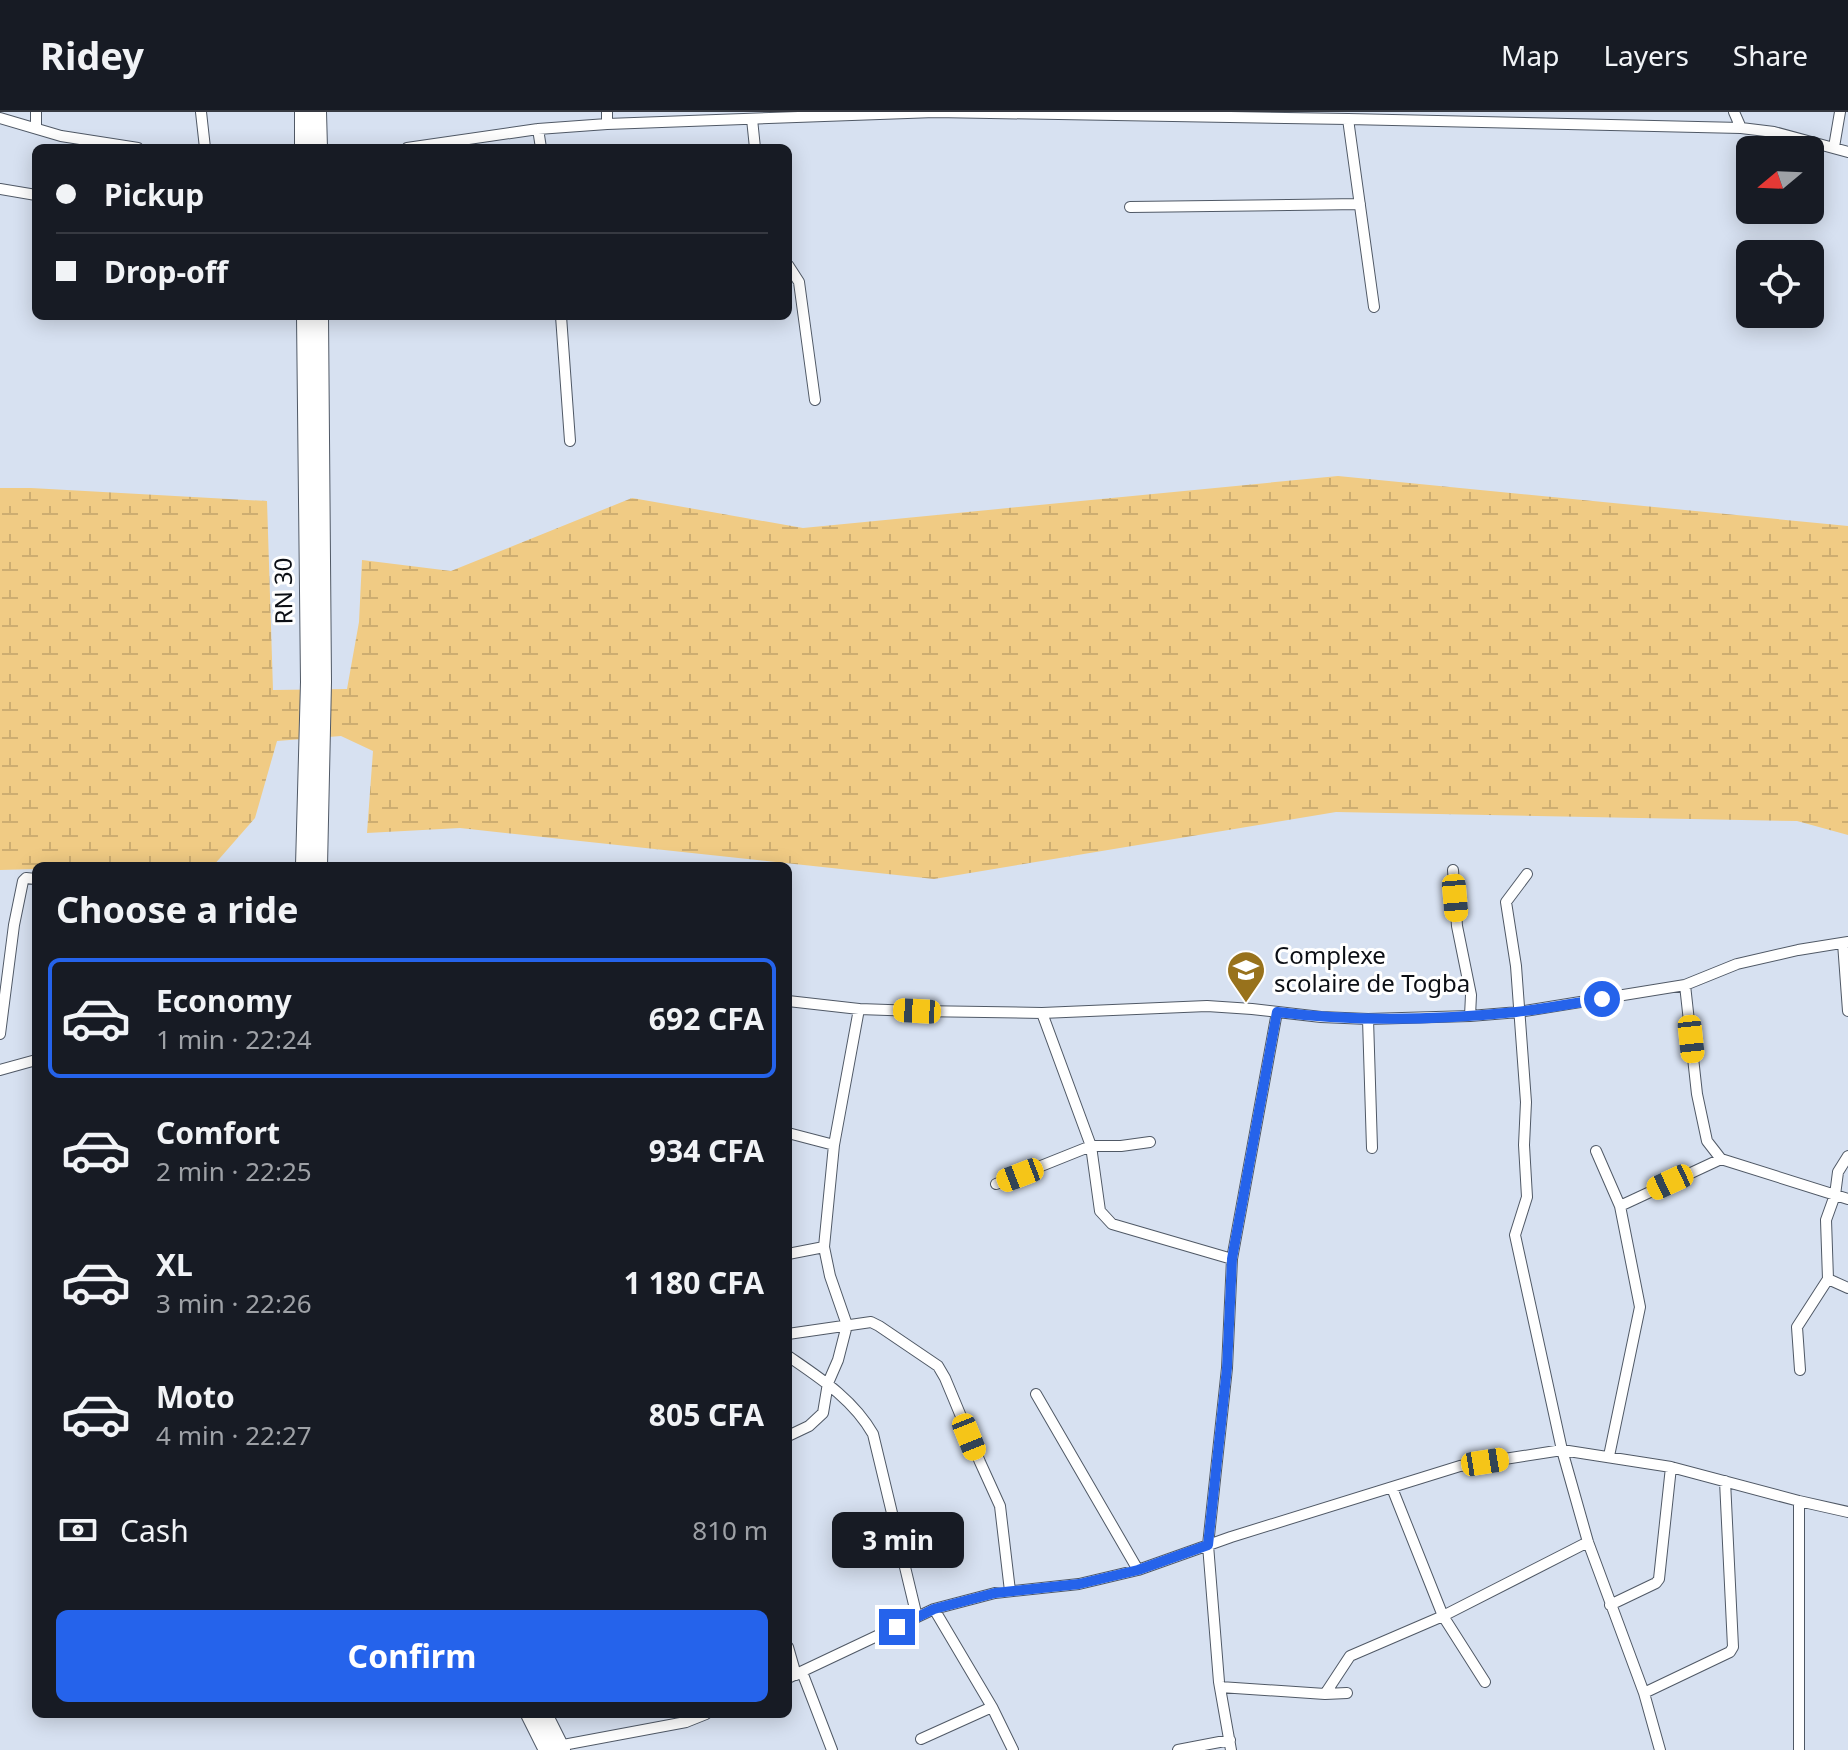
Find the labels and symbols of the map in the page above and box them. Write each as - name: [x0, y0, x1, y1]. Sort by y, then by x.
- north arrow: [1736, 136, 1824, 224]
- street label: RN 30: [265, 557, 300, 625]
- car: [1441, 873, 1469, 923]
- place label: Complexe scolaire de Togba: [1274, 938, 1470, 999]
- school or university icon: Complexe scolaire de Togba: [1225, 949, 1267, 1004]
- route start: [1584, 981, 1620, 1017]
- car: [892, 998, 942, 1024]
- car: [1677, 1014, 1705, 1064]
- car: [993, 1155, 1047, 1195]
- car: [1643, 1161, 1697, 1203]
- car: [949, 1410, 989, 1464]
- car: [1459, 1446, 1511, 1478]
- callout: 3 min: [831, 1511, 963, 1567]
- route end: [879, 1609, 915, 1645]

